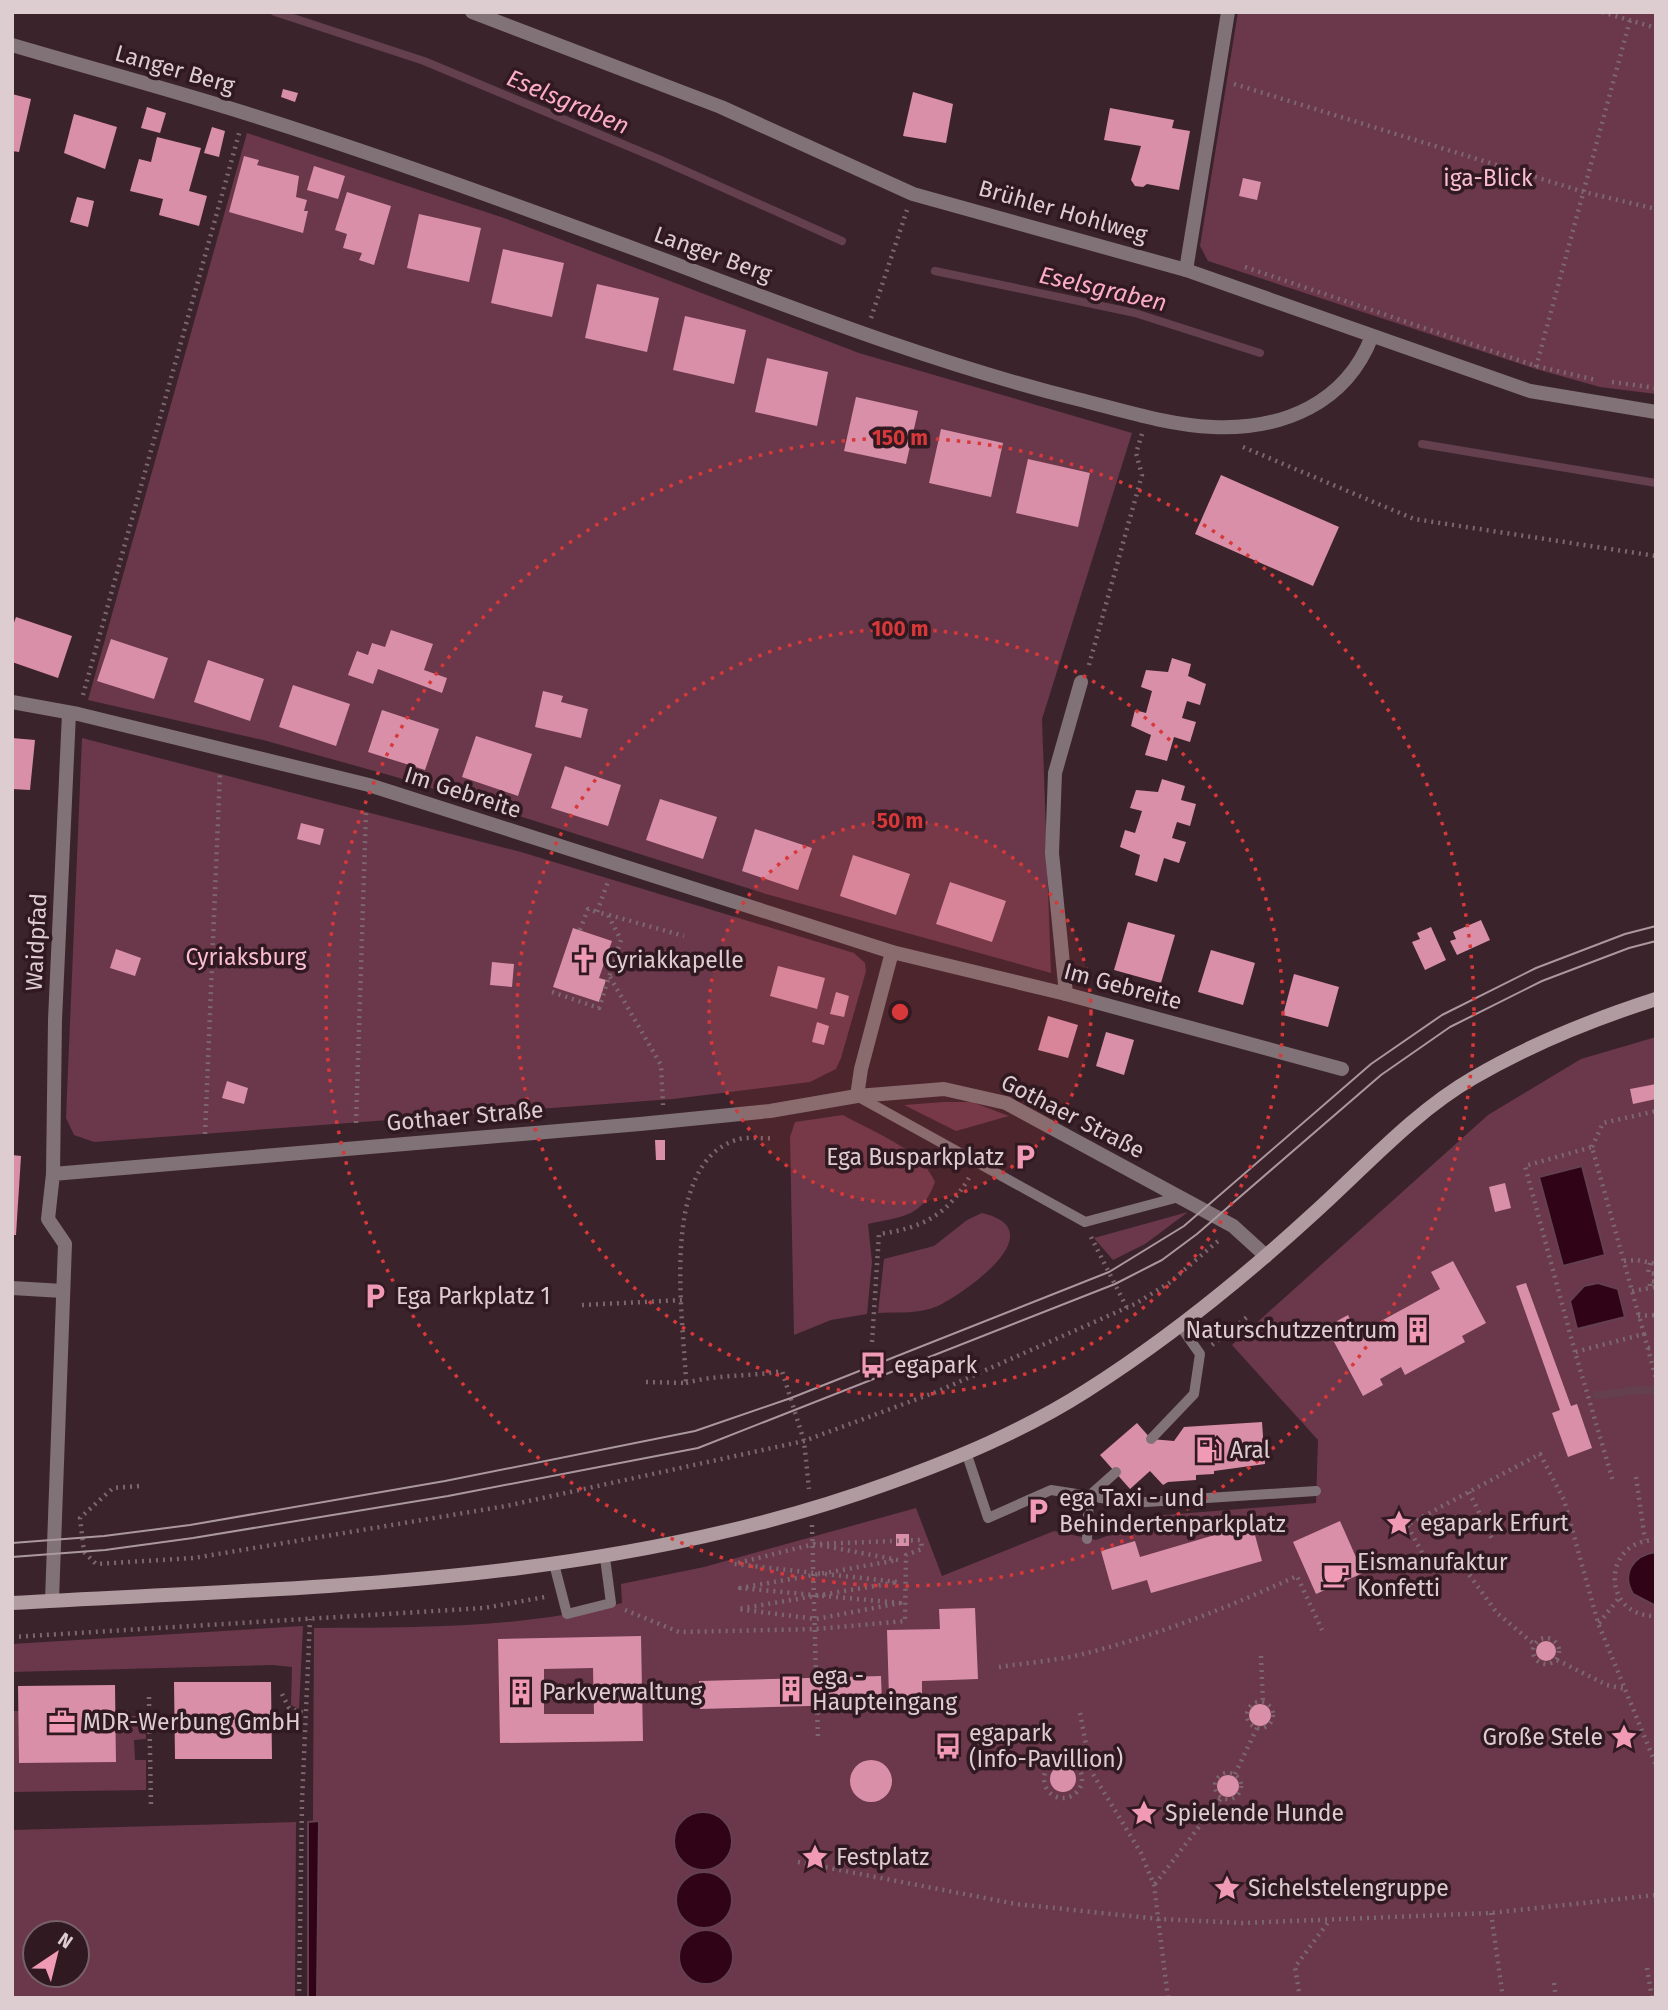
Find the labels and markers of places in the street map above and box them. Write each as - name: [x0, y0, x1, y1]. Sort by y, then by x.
- church icon: Cyriakkapelle: [569, 945, 599, 975]
- place label: Cyriakkapelle: [605, 946, 744, 974]
- centre of rings: [888, 1000, 912, 1024]
- parking icon: Ega Busparkplatz: [1010, 1142, 1040, 1172]
- place label: Ega Busparkplatz: [826, 1143, 1004, 1171]
- parking icon: Ega Parkplatz 1: [360, 1281, 390, 1311]
- place label: Ega Parkplatz 1: [396, 1282, 550, 1310]
- building icon: Naturschutzzentrum: [1403, 1315, 1433, 1345]
- place label: Naturschutzzentrum: [1185, 1316, 1397, 1344]
- bus stop icon: egapark: [858, 1350, 888, 1380]
- place label: egapark: [894, 1351, 977, 1379]
- fuel station icon: Aral: [1194, 1435, 1224, 1465]
- place label: Aral: [1230, 1436, 1271, 1464]
- place label: ega Taxi - und Behindertenparkplatz: [1059, 1484, 1286, 1538]
- parking icon: ega Taxi - und Behindertenparkplatz: [1023, 1496, 1053, 1526]
- place icon: egapark Erfurt: [1384, 1508, 1414, 1538]
- place label: egapark Erfurt: [1420, 1509, 1569, 1537]
- place label: Eismanufaktur Konfetti: [1357, 1548, 1508, 1602]
- cafe icon: Eismanufaktur Konfetti: [1321, 1560, 1351, 1590]
- place label: ega - Haupteingang: [812, 1662, 957, 1716]
- building icon: ega - Haupteingang: [776, 1674, 806, 1704]
- building icon: Parkverwaltung: [506, 1677, 536, 1707]
- place label: Parkverwaltung: [542, 1678, 702, 1706]
- office icon: MDR-Werbung GmbH: [47, 1707, 77, 1737]
- place label: MDR-Werbung GmbH: [83, 1708, 301, 1736]
- place label: egapark (Info-Pavillion): [969, 1719, 1123, 1773]
- place icon: Große Stele: [1609, 1722, 1639, 1752]
- place label: Große Stele: [1482, 1723, 1603, 1751]
- bus stop icon: egapark (Info-Pavillion): [933, 1731, 963, 1761]
- place icon: Spielende Hunde: [1129, 1798, 1159, 1828]
- place label: Spielende Hunde: [1165, 1799, 1344, 1827]
- place icon: Festplatz: [800, 1842, 830, 1872]
- place label: Festplatz: [836, 1843, 929, 1871]
- place icon: Sichelstelengruppe: [1212, 1873, 1242, 1903]
- place label: Sichelstelengruppe: [1248, 1874, 1449, 1902]

